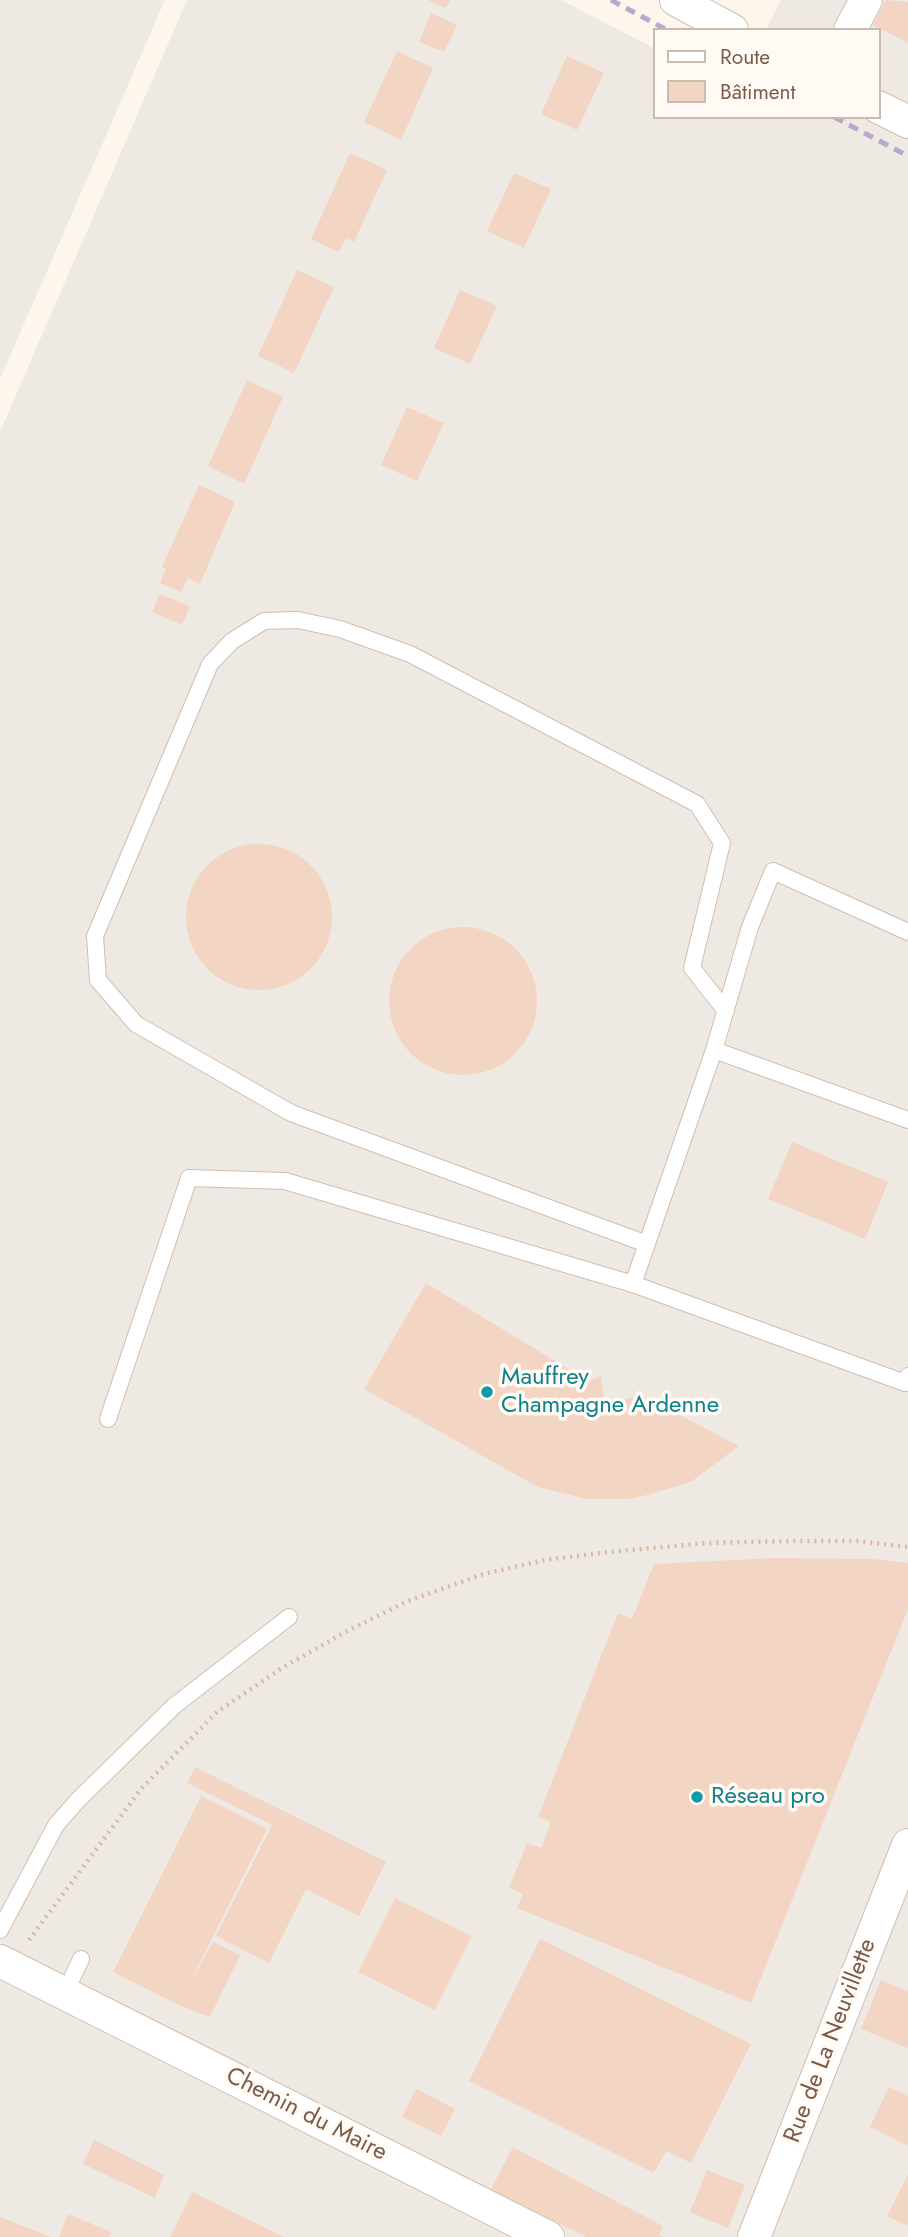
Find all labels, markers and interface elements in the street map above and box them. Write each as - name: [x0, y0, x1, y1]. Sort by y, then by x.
- legend: [652, 28, 880, 119]
- text: Route: [720, 42, 770, 72]
- text: Bâtiment: [720, 77, 796, 107]
- place label: Mauffrey Champagne Ardenne: [501, 1364, 719, 1420]
- marker: Mauffrey Champagne Ardenne: [479, 1384, 495, 1400]
- place label: Réseau pro: [711, 1783, 825, 1811]
- marker: Réseau pro: [689, 1789, 705, 1805]
- street label: Rue de La Neuvillette: [779, 1935, 883, 2147]
- street label: Chemin du Maire: [221, 2062, 391, 2168]

